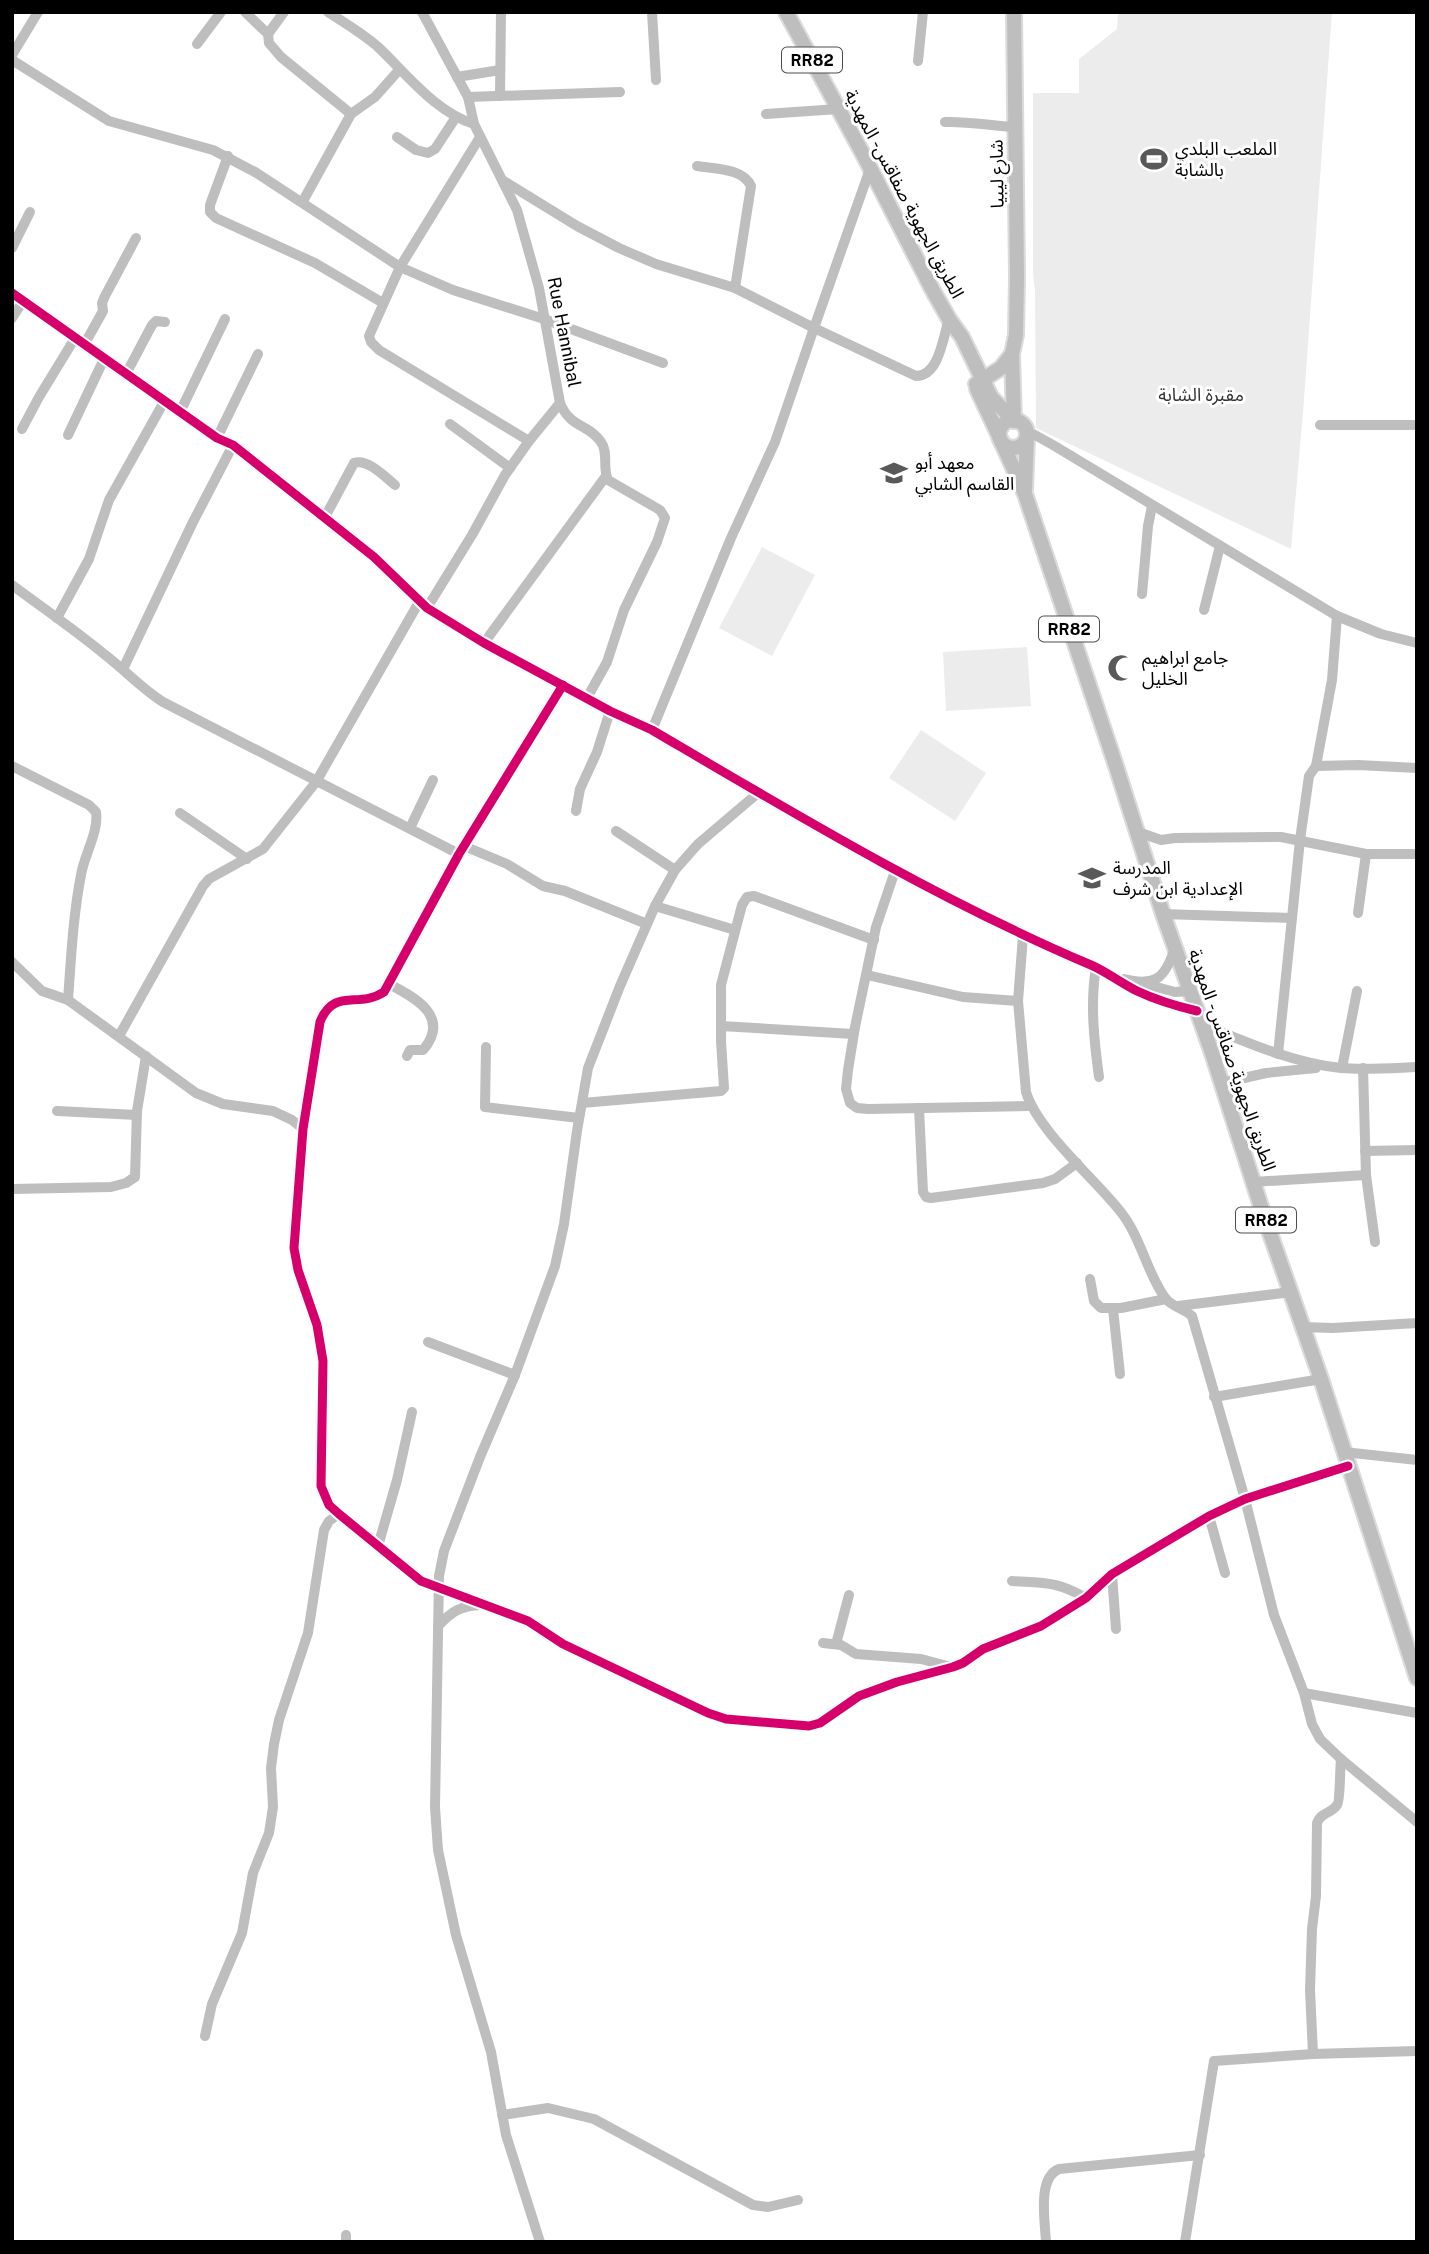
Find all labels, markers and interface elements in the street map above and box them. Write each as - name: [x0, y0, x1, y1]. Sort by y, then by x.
- road number: RR82: [782, 48, 842, 72]
- street label: الطريق الجهوية صفاقس - المهدية: [840, 86, 968, 302]
- place label: الملعب البلدي بالشابة: [1175, 138, 1277, 180]
- street label: شارع ليبيا: [985, 139, 1012, 209]
- sports icon: الملعب البلدي بالشابة: [1139, 144, 1169, 174]
- street label: Rue Hannibal: [543, 275, 585, 389]
- park label: مقبرة الشابة: [1158, 384, 1244, 406]
- place label: معهد أبو القاسم الشابي: [915, 452, 1014, 497]
- school or university icon: معهد أبو القاسم الشابي: [879, 458, 909, 488]
- road number: RR82: [1039, 616, 1099, 642]
- place label: جامع ابراهيم الخليل: [1142, 647, 1228, 690]
- mosque icon: جامع ابراهيم الخليل: [1106, 653, 1136, 683]
- place label: المدرسة الإعدادية ابن شرف: [1113, 857, 1243, 901]
- school or university icon: المدرسة الإعدادية ابن شرف: [1077, 863, 1107, 893]
- street label: الطريق الجهوية صفاقس - المهدية: [1184, 946, 1280, 1174]
- road number: RR82: [1236, 1208, 1296, 1232]

